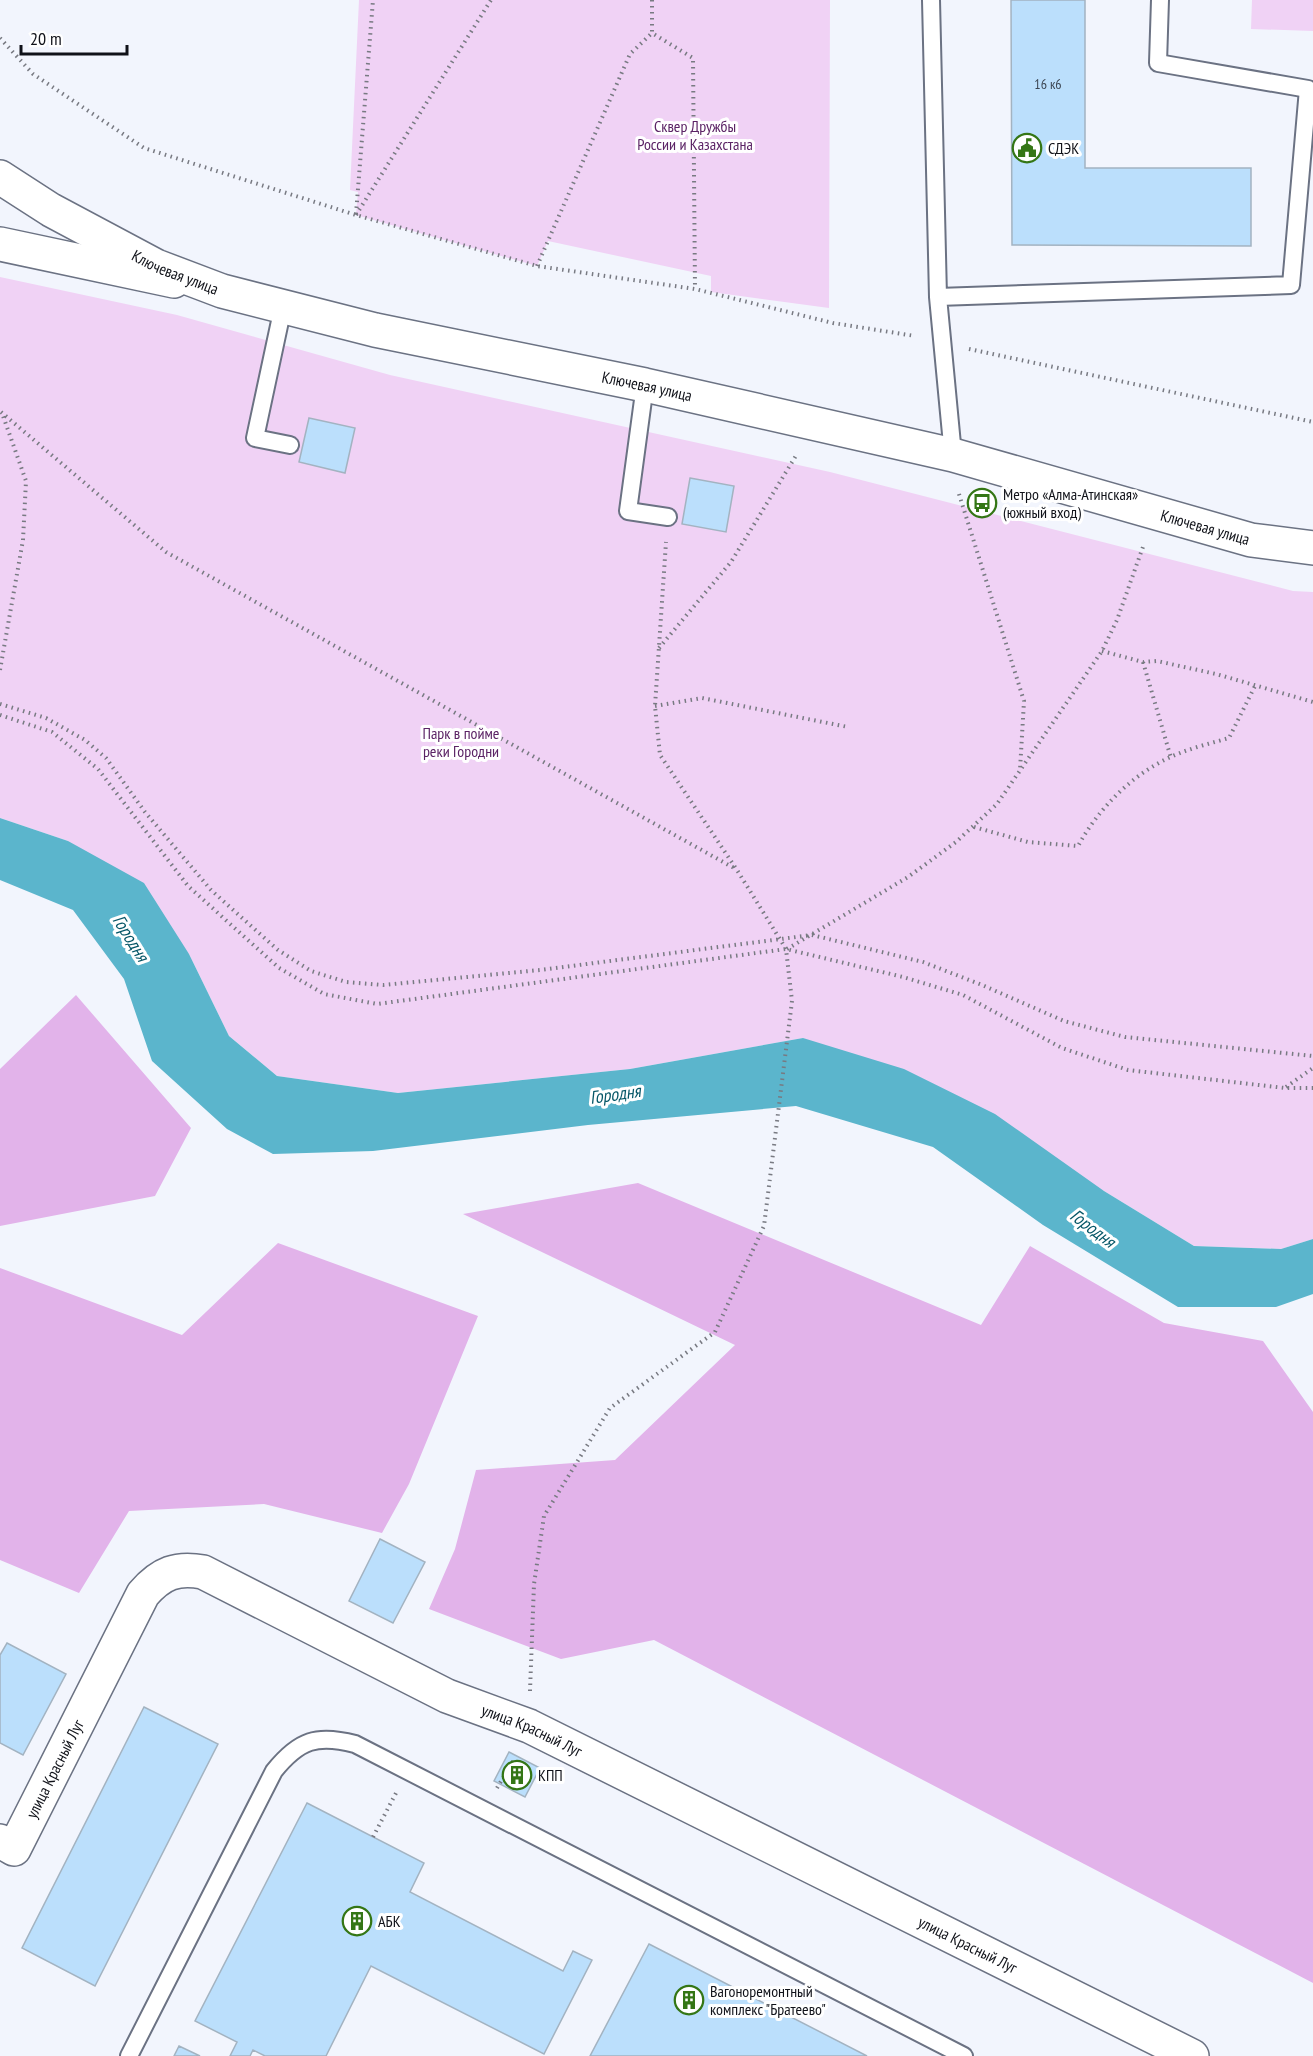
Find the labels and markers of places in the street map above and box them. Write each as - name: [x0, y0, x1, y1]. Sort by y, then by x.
- public building icon: СДЭК: [1011, 132, 1043, 164]
- place label: СДЭК: [1048, 138, 1079, 158]
- place label: Метро «Алма-Атинская» (южный вход): [1003, 484, 1138, 522]
- bus stop icon: Метро «Алма-Атинская» (южный вход): [966, 487, 998, 519]
- building icon: КПП: [501, 1759, 533, 1791]
- place label: КПП: [538, 1765, 563, 1785]
- building icon: АБК: [341, 1905, 373, 1937]
- place label: АБК: [378, 1911, 401, 1931]
- place label: Вагоноремонтный комплекс "Братеево": [710, 1981, 826, 2019]
- building icon: Вагоноремонтный комплекс "Братеево": [673, 1984, 705, 2016]

